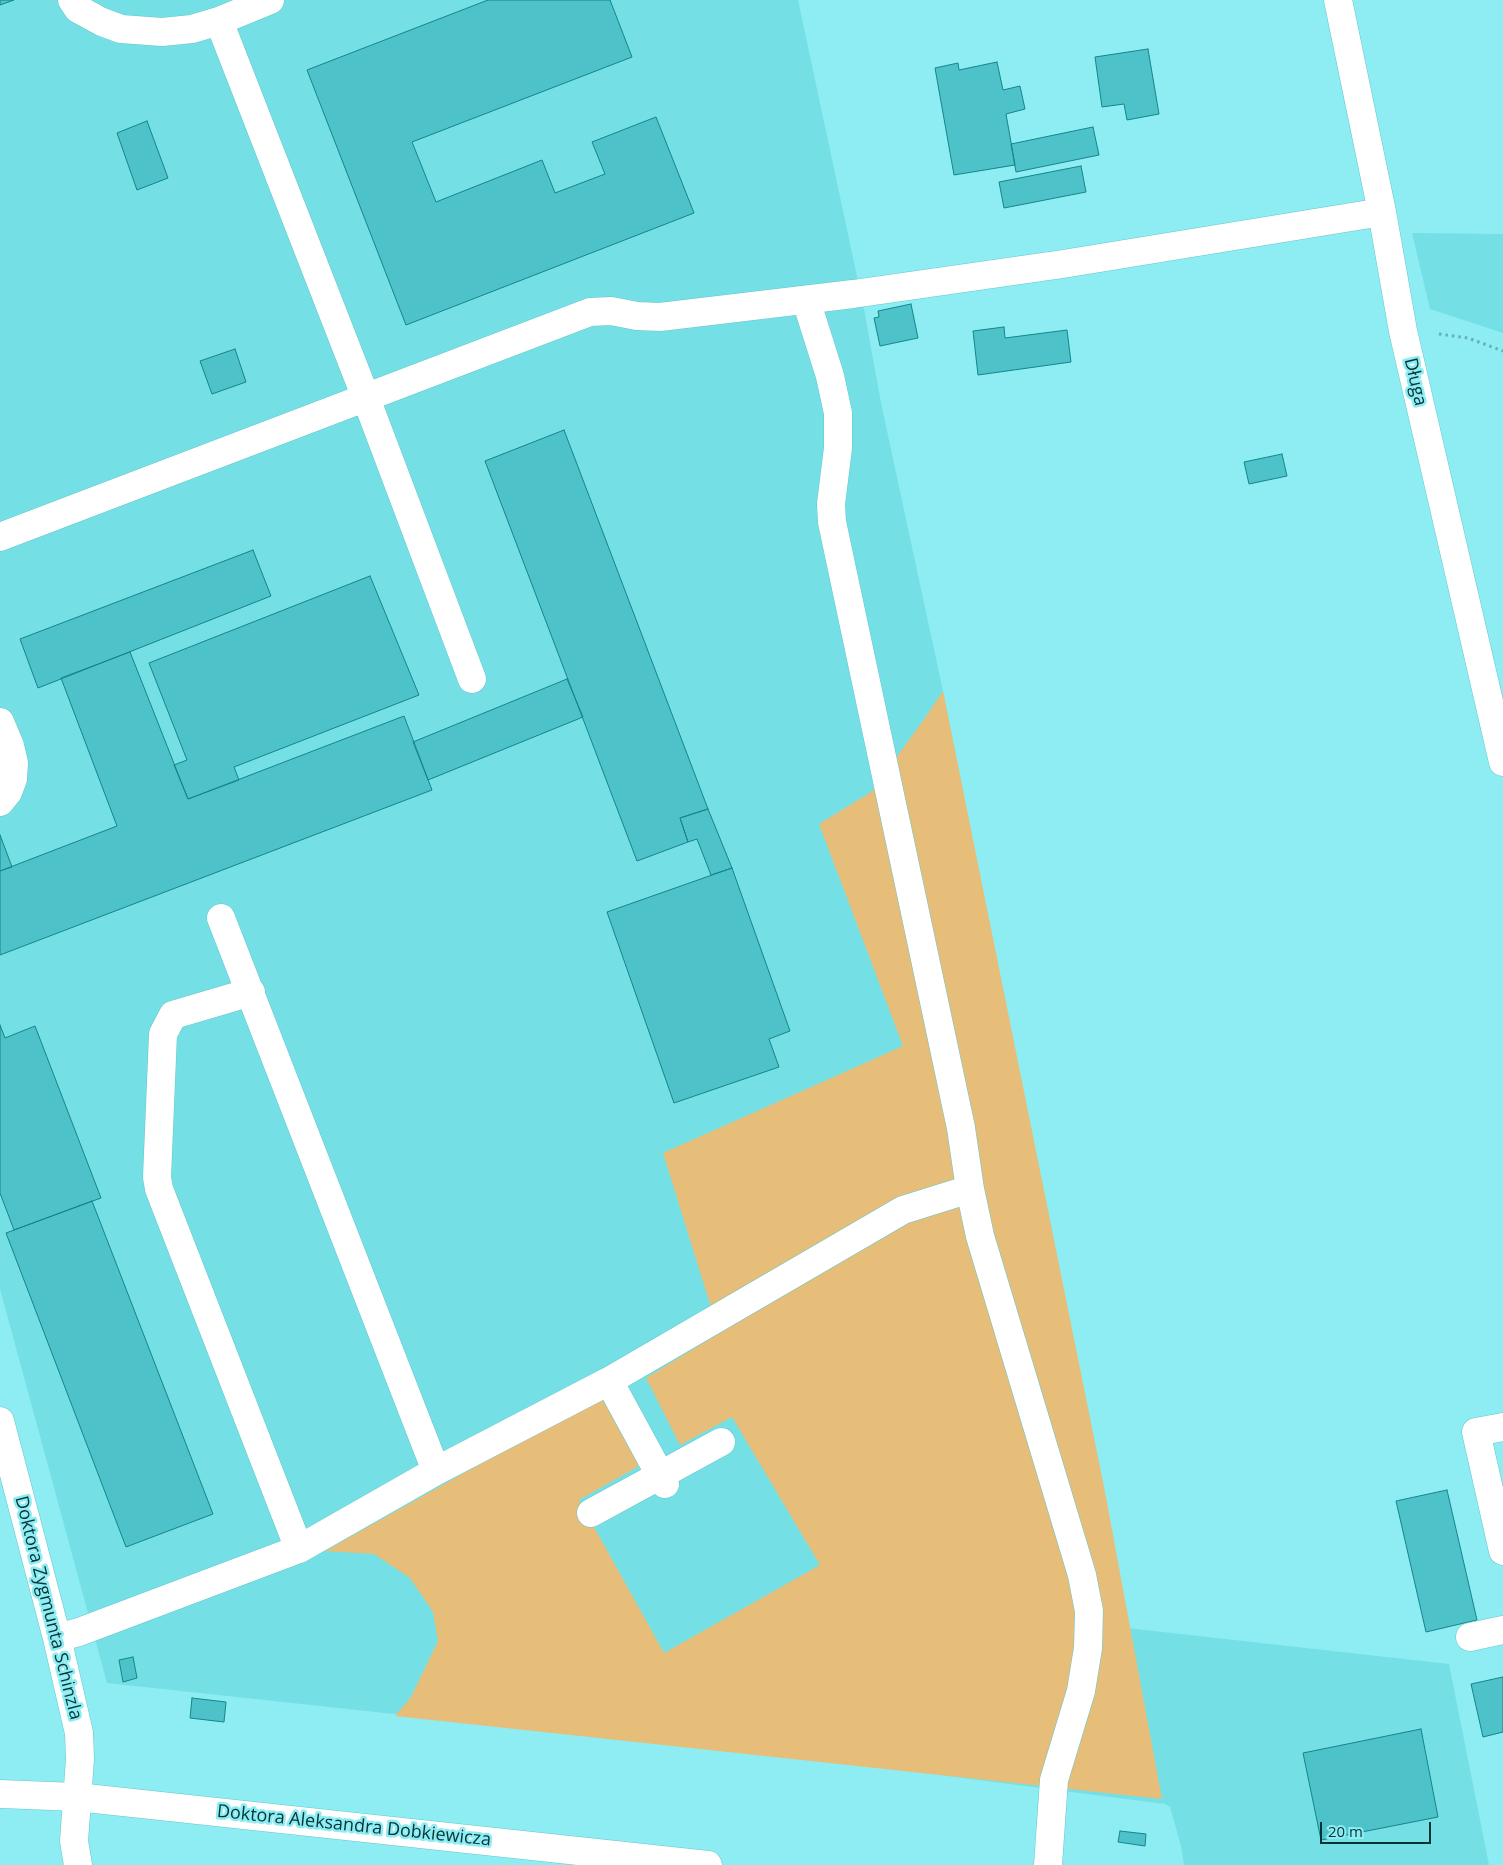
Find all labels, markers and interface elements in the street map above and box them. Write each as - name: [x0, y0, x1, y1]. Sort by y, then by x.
- street label: Długa: [1399, 356, 1431, 408]
- street label: Doktora Zygmunta Schinzla: [10, 1494, 86, 1722]
- street label: Doktora Aleksandra Dobkiewicza: [216, 1801, 492, 1851]
- scale bar: [1323, 1812, 1434, 1844]
- text: 20 m: [1328, 1821, 1363, 1841]

